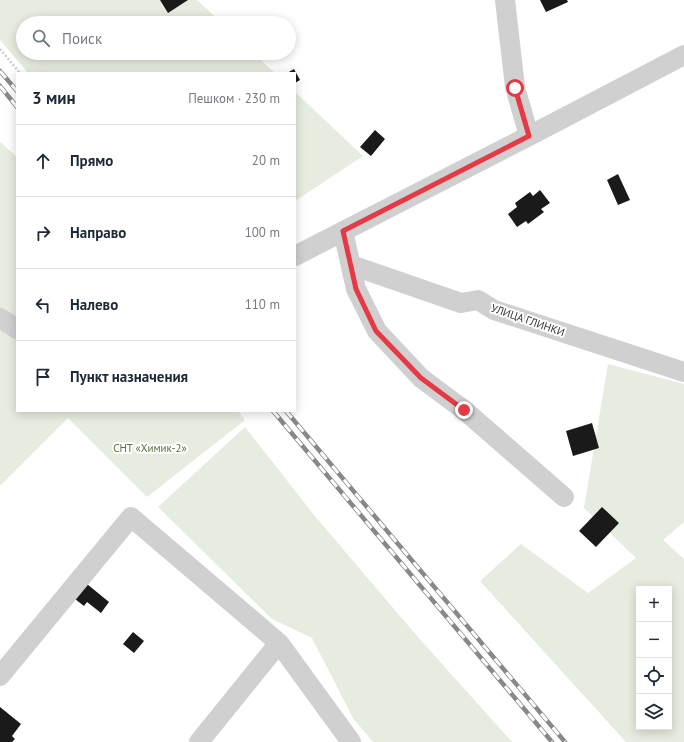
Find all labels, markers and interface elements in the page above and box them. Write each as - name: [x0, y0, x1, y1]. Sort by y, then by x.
- search box: [16, 16, 296, 60]
- icon: search: [30, 27, 52, 49]
- text: Поиск: [62, 29, 102, 48]
- route start: [506, 79, 524, 97]
- text: 3 мин: [32, 87, 76, 109]
- text: Пешком · 230 m: [188, 90, 280, 107]
- icon: ahead: [32, 150, 54, 172]
- text: Прямо: [70, 151, 113, 170]
- text: 20 m: [252, 152, 280, 169]
- icon: right: [32, 222, 54, 244]
- text: Направо: [70, 223, 126, 242]
- text: 100 m: [245, 224, 280, 241]
- icon: left: [32, 294, 54, 316]
- text: Налево: [70, 295, 118, 314]
- text: 110 m: [245, 296, 280, 313]
- street label: УЛИЦА ГЛИНКИ: [489, 301, 567, 339]
- icon: arrive: [32, 366, 54, 388]
- text: Пункт назначения: [70, 367, 188, 386]
- route end: [455, 401, 473, 419]
- park label: СНТ «Химик-2»: [113, 441, 187, 455]
- map controls: [636, 586, 672, 730]
- button: +: [636, 586, 672, 622]
- button: −: [636, 622, 672, 658]
- button: locate: [636, 658, 672, 694]
- button: layers: [636, 694, 672, 730]

